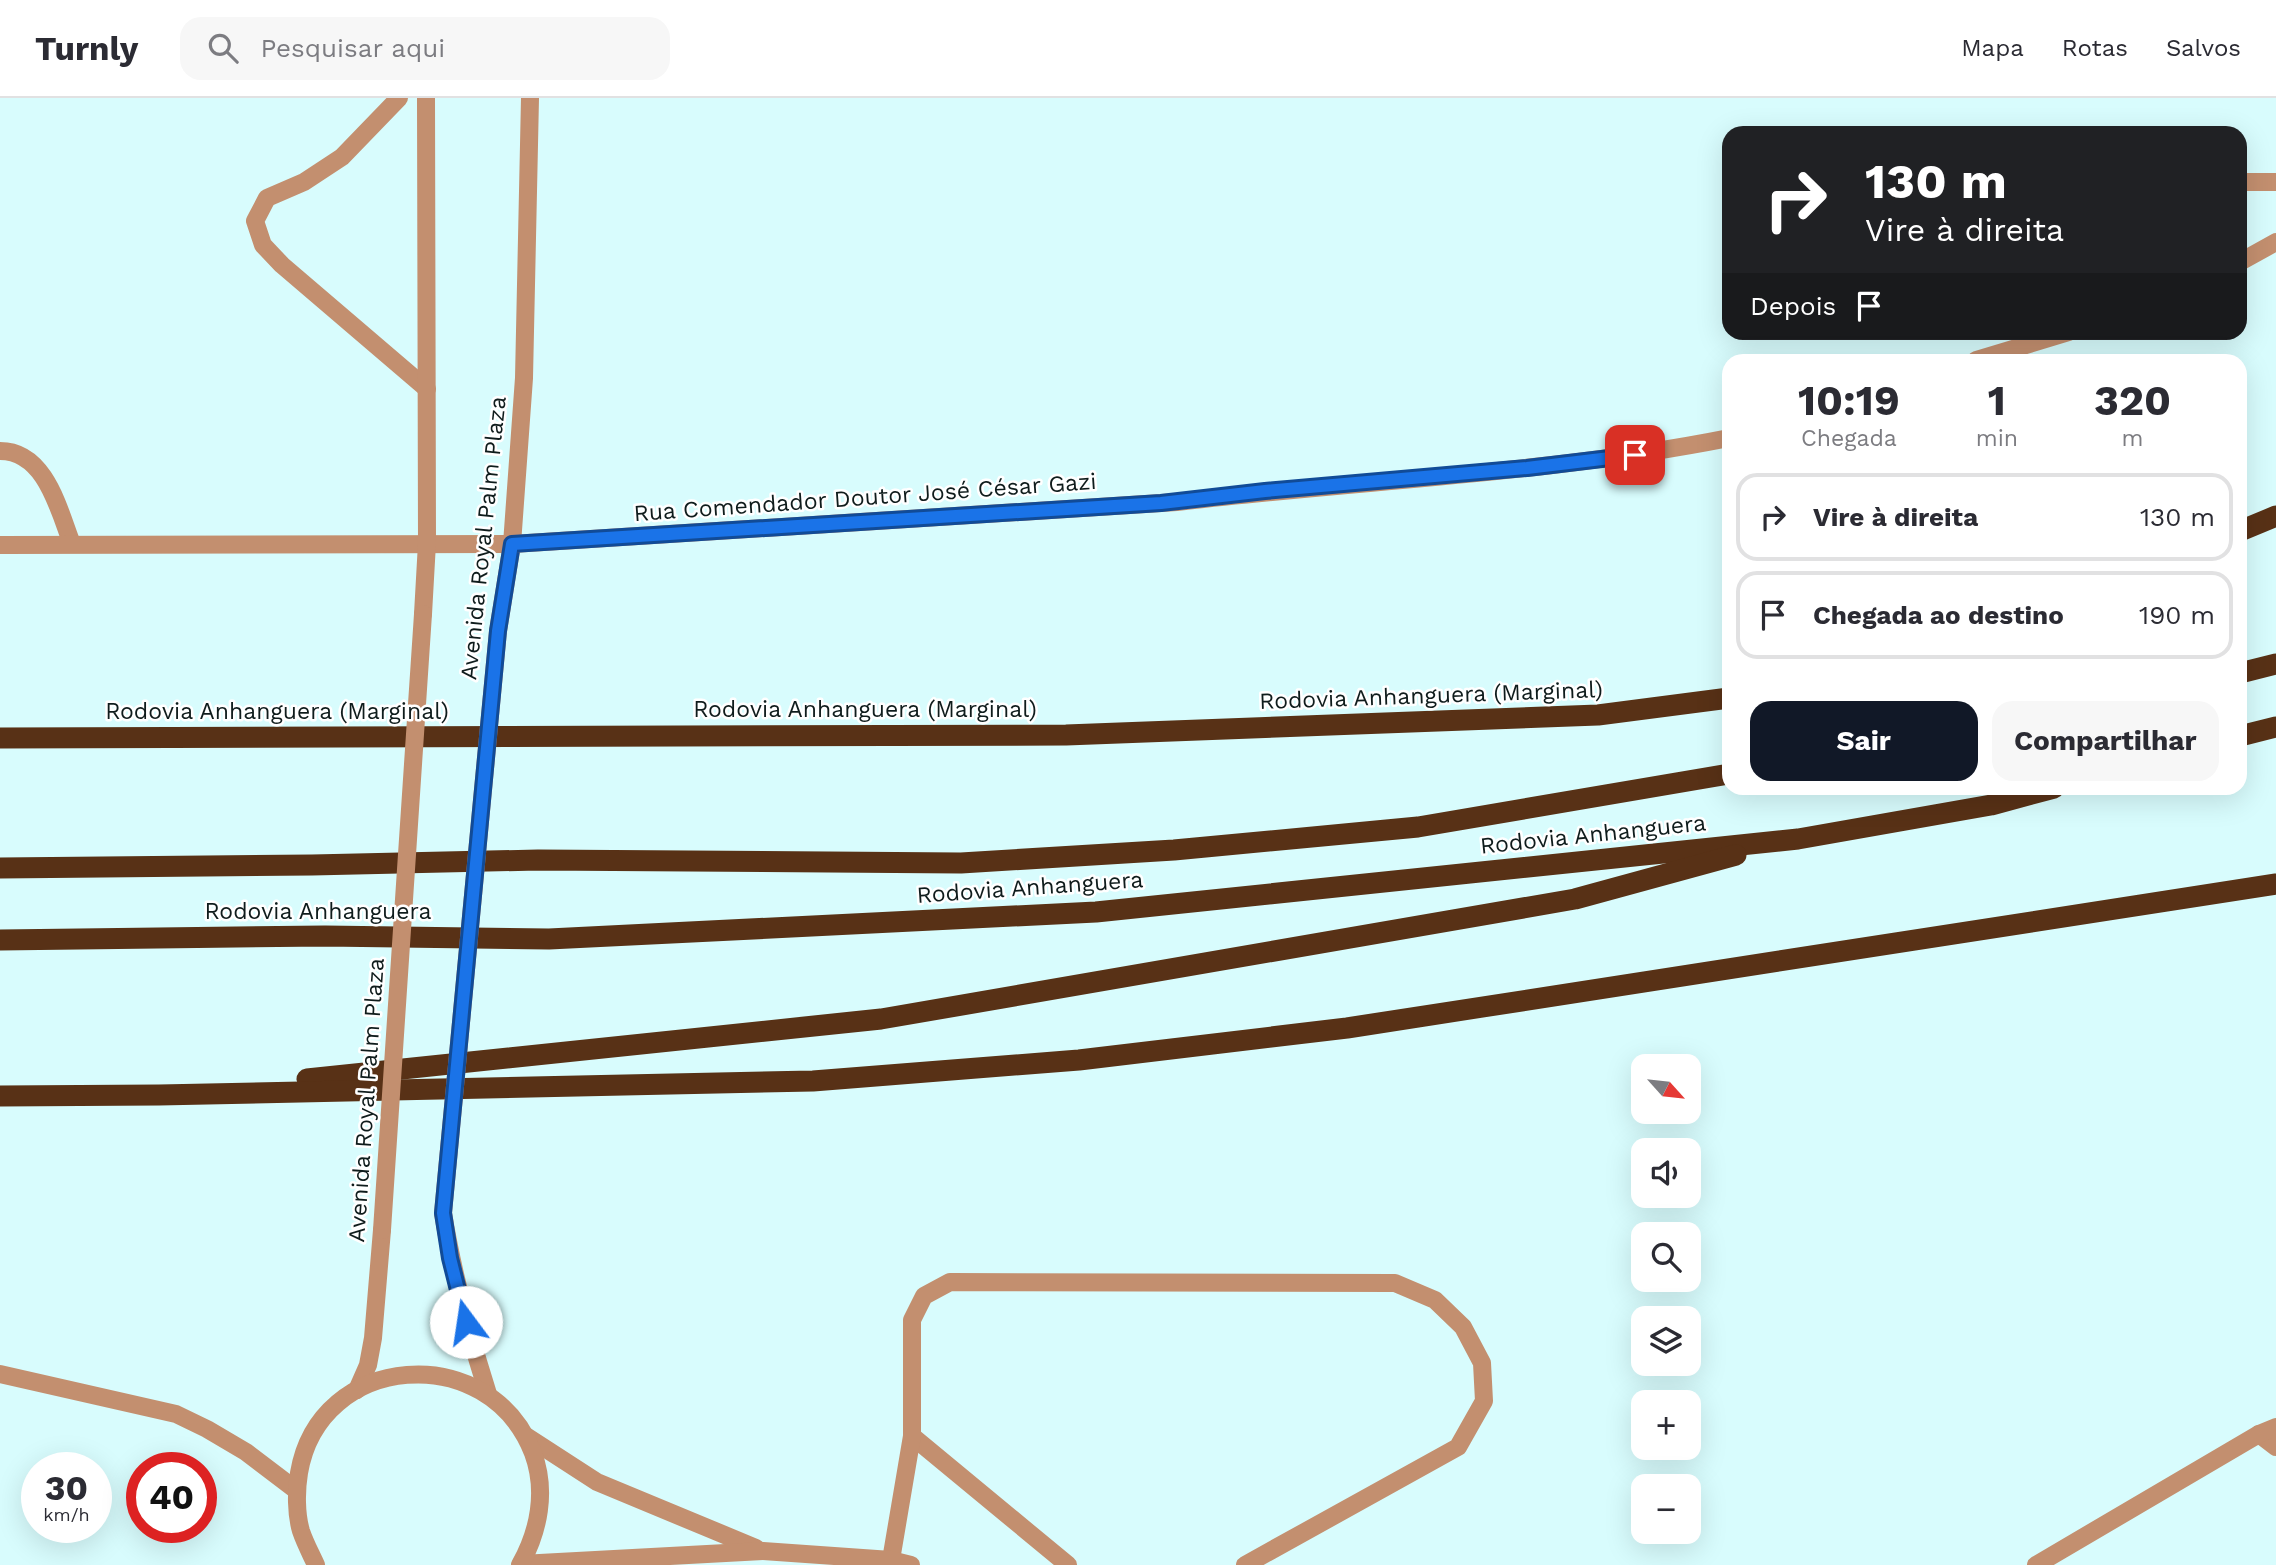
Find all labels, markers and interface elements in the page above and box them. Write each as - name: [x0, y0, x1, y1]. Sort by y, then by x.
- search box: [180, 17, 670, 80]
- text: Turnly: [35, 29, 138, 68]
- icon: search: [204, 29, 242, 67]
- text: Pesquisar aqui: [260, 33, 445, 63]
- text: Mapa: [1961, 34, 2024, 62]
- text: Rotas: [2062, 34, 2128, 62]
- text: Salvos: [2166, 34, 2241, 62]
- text: 130 m: [1865, 152, 2007, 210]
- icon: right: [1750, 154, 1841, 245]
- text: Vire à direita: [1865, 211, 2064, 249]
- icon: arrive: [1850, 287, 1888, 325]
- text: Depois: [1750, 291, 1836, 321]
- text: 10:19: [1798, 376, 1900, 425]
- text: 1: [1988, 376, 2006, 425]
- text: 320: [2094, 376, 2171, 425]
- street label: Avenida Royal Palm Plaza: [455, 395, 512, 681]
- pin: [1605, 425, 1665, 485]
- text: Chegada: [1801, 425, 1897, 452]
- text: min: [1976, 425, 2018, 452]
- text: m: [2122, 425, 2143, 452]
- icon: arrive: [1616, 436, 1654, 474]
- street label: Rua Comendador Doutor José César Gazi: [633, 468, 1097, 527]
- icon: right: [1754, 498, 1792, 536]
- text: Vire à direita: [1813, 502, 1978, 532]
- text: 130 m: [2140, 502, 2215, 532]
- icon: arrive: [1754, 596, 1792, 634]
- text: Chegada ao destino: [1813, 600, 2064, 630]
- text: 190 m: [2139, 600, 2215, 630]
- street label: Rodovia Anhanguera (Marginal): [1259, 676, 1603, 715]
- street label: Rodovia Anhanguera (Marginal): [693, 696, 1037, 723]
- street label: Rodovia Anhanguera (Marginal): [105, 698, 449, 725]
- button: Sair: [1750, 701, 1978, 781]
- button: Compartilhar: [1992, 701, 2219, 781]
- street label: Rodovia Anhanguera: [1479, 809, 1707, 860]
- street label: Rodovia Anhanguera: [916, 866, 1144, 909]
- street label: Rodovia Anhanguera: [204, 898, 432, 925]
- street label: Avenida Royal Palm Plaza: [343, 957, 390, 1243]
- north arrow: [1631, 1054, 1701, 1124]
- map controls: [1631, 1054, 1701, 1544]
- button: sound: [1631, 1138, 1701, 1208]
- button: search: [1631, 1222, 1701, 1292]
- position arrow: [429, 1285, 503, 1359]
- button: layers: [1631, 1306, 1701, 1376]
- button: +: [1631, 1390, 1701, 1460]
- speed limit sign: 40: [126, 1452, 217, 1543]
- text: 30: [45, 1467, 88, 1509]
- button: −: [1631, 1474, 1701, 1544]
- text: km/h: [43, 1504, 90, 1525]

